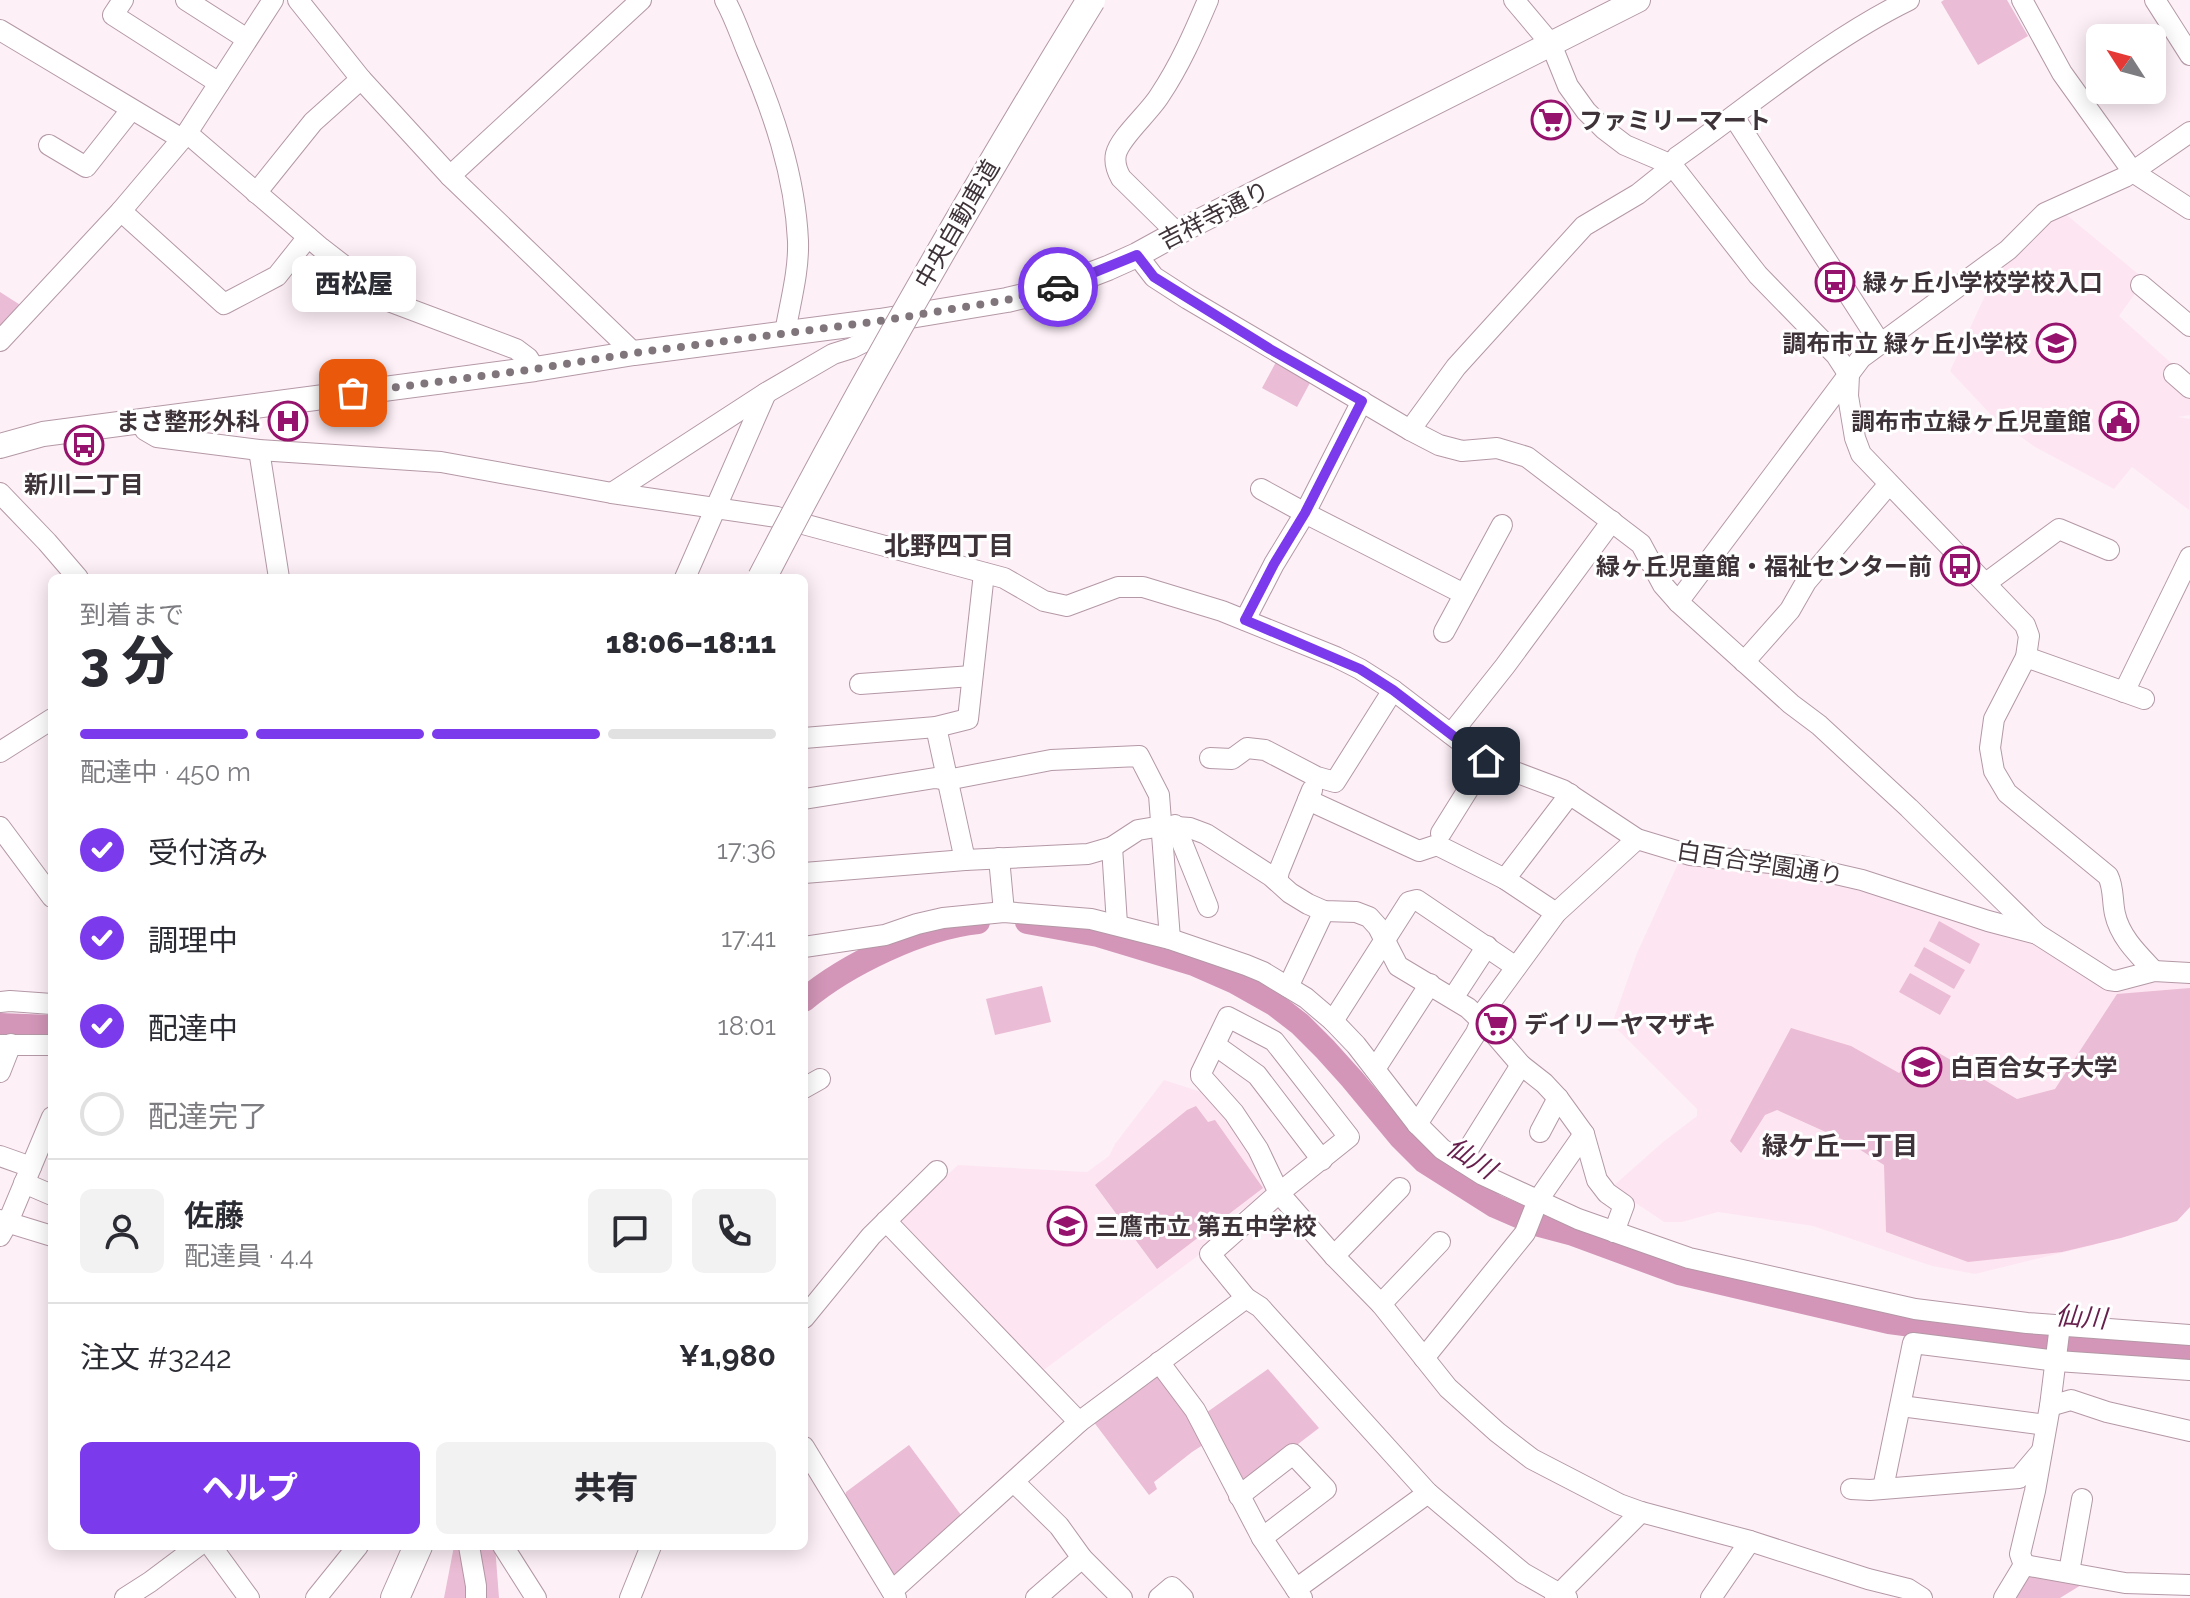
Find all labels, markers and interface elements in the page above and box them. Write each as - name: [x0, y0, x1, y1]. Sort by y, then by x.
- north arrow: [2086, 24, 2166, 104]
- map controls: [2086, 24, 2166, 104]
- supermarket icon: ファミリーマート: [1530, 99, 1572, 141]
- place label: ファミリーマート: [1579, 106, 1771, 135]
- street label: 中央自動車道: [908, 154, 1006, 294]
- street label: 吉祥寺通り: [1154, 175, 1274, 255]
- courier: [1018, 247, 1098, 327]
- callout: 西松屋: [291, 257, 415, 313]
- bus stop icon: 緑ヶ丘小学校学校入口: [1814, 261, 1856, 303]
- icon: car: [1036, 265, 1080, 309]
- place label: 緑ヶ丘小学校学校入口: [1863, 268, 2103, 297]
- text: 西松屋: [315, 269, 393, 299]
- school or university icon: 調布市立 緑ヶ丘小学校: [2035, 322, 2077, 364]
- place label: 調布市立 緑ヶ丘小学校: [1782, 329, 2028, 358]
- pin: [319, 359, 387, 427]
- icon: bag: [331, 371, 375, 415]
- hospital icon: まさ整形外科: [267, 400, 309, 442]
- public building icon: 調布市立緑ヶ丘児童館: [2098, 400, 2140, 442]
- place label: まさ整形外科: [116, 407, 260, 436]
- place label: 調布市立緑ヶ丘児童館: [1851, 407, 2091, 436]
- bus stop icon: 新川二丁目: [63, 424, 105, 466]
- place label: 新川二丁目: [24, 470, 144, 499]
- district label: 北野四丁目: [884, 531, 1014, 561]
- bus stop icon: 緑ヶ丘児童館・福祉センター前: [1939, 545, 1981, 587]
- place label: 緑ヶ丘児童館・福祉センター前: [1596, 552, 1932, 581]
- text: 到着まで: [80, 600, 184, 630]
- text: 18:06–18:11: [606, 625, 776, 660]
- text: 3 分: [80, 630, 174, 691]
- pin: [1452, 727, 1520, 795]
- icon: home: [1464, 739, 1508, 783]
- text: 配達中 · 450 m: [80, 757, 251, 787]
- icon: check: [80, 828, 124, 872]
- text: 受付済み: [148, 835, 268, 870]
- text: 17:36: [717, 835, 776, 865]
- street label: 白百合学園通り: [1675, 836, 1845, 890]
- icon: check: [80, 916, 124, 960]
- text: 調理中: [148, 923, 238, 958]
- text: 17:41: [721, 923, 776, 953]
- supermarket icon: デイリーヤマザキ: [1475, 1003, 1517, 1045]
- icon: check: [80, 1004, 124, 1048]
- place label: デイリーヤマザキ: [1524, 1010, 1716, 1039]
- text: 配達中: [148, 1011, 238, 1046]
- text: 18:01: [718, 1011, 776, 1041]
- school or university icon: 白百合女子大学: [1901, 1046, 1943, 1088]
- place label: 白百合女子大学: [1950, 1053, 2118, 1082]
- text: 配達完了: [148, 1099, 268, 1134]
- water label: 仙川: [1441, 1131, 1504, 1186]
- district label: 緑ケ丘一丁目: [1762, 1131, 1918, 1161]
- button: person: [80, 1189, 164, 1273]
- button: chat: [588, 1189, 672, 1273]
- button: phone: [692, 1189, 776, 1273]
- text: 佐藤: [184, 1198, 244, 1233]
- school or university icon: 三鷹市立 第五中学校: [1046, 1205, 1088, 1247]
- place label: 三鷹市立 第五中学校: [1095, 1212, 1317, 1241]
- text: 配達員 · 4.4: [184, 1241, 313, 1271]
- water label: 仙川: [2054, 1300, 2111, 1334]
- text: ¥1,980: [679, 1338, 776, 1373]
- text: 注文 #3242: [80, 1340, 232, 1375]
- button: ヘルプ: [80, 1442, 420, 1534]
- button: 共有: [436, 1442, 776, 1534]

